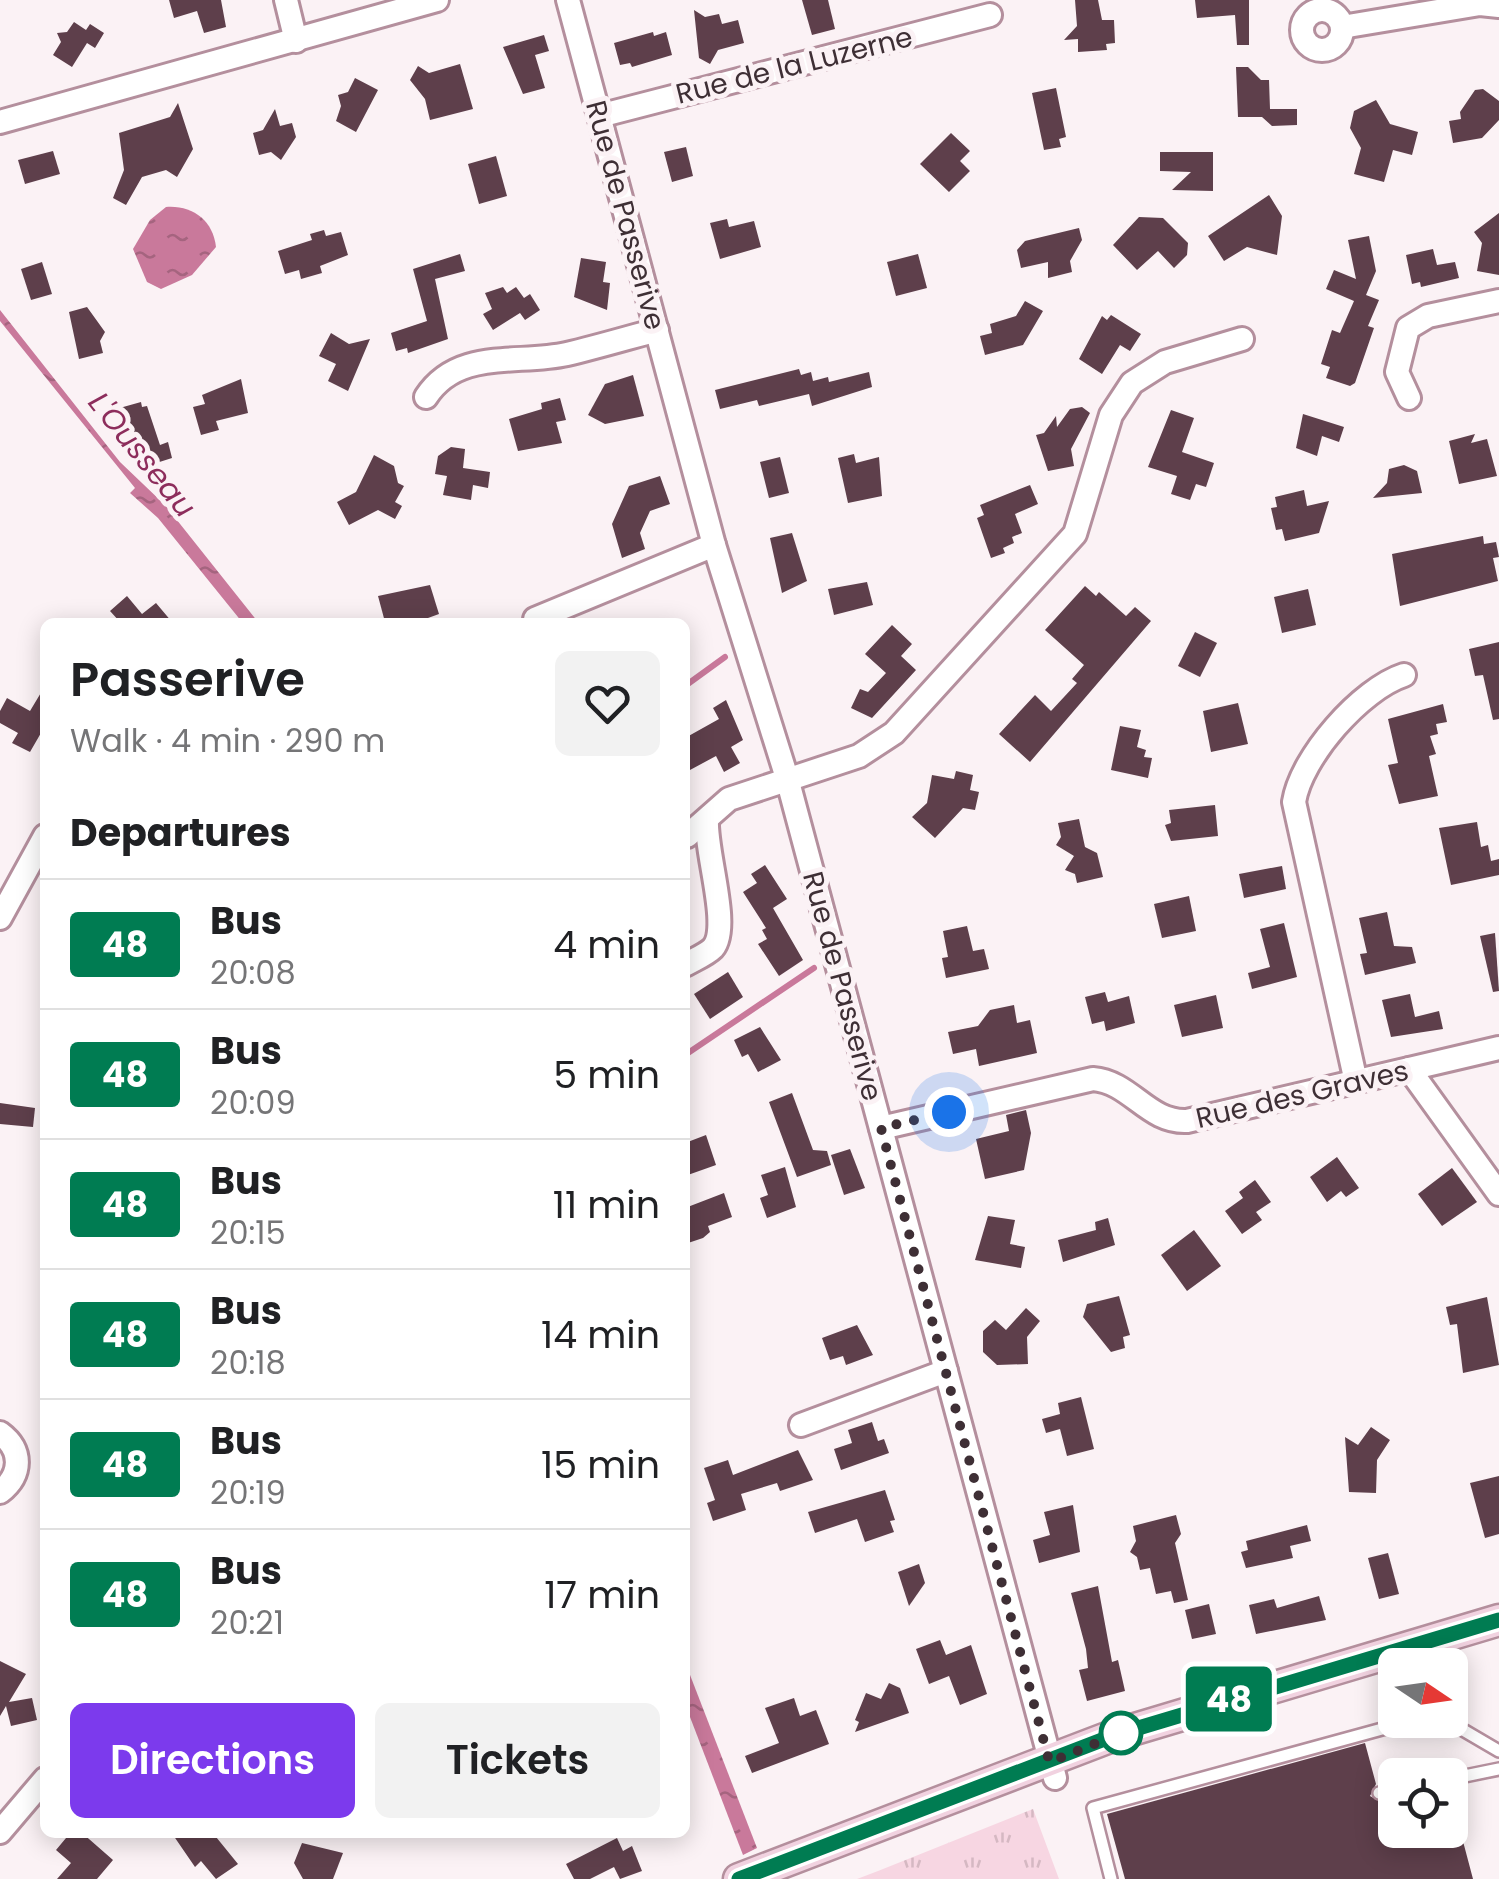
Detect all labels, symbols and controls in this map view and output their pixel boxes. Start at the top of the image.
street label: Rue de la Luzerne [672,17,917,114]
street label: Rue de Passerive [576,96,675,334]
water label: L'Ousseau [79,383,206,526]
text: Passerive [70,646,305,713]
button: heart [555,651,660,756]
text: Walk · 4 min · 290 m [70,718,385,763]
text: Departures [70,806,291,859]
street label: Rue de Passerive [793,867,892,1105]
text: Bus [210,894,282,947]
text: 4 min [553,918,660,971]
text: 48 [102,920,148,969]
text: 20:08 [210,950,296,995]
text: Bus [210,1024,282,1077]
text: 5 min [553,1048,660,1101]
text: 48 [102,1050,148,1099]
street label: Rue des Graves [1192,1051,1412,1138]
text: 20:09 [210,1080,296,1125]
your location [924,1087,974,1137]
text: Bus [210,1154,282,1207]
text: 11 min [553,1178,660,1231]
text: 48 [102,1180,148,1229]
text: 20:15 [210,1210,286,1255]
text: Bus [210,1284,282,1337]
text: 14 min [541,1308,660,1361]
text: 48 [102,1310,148,1359]
text: 20:18 [210,1340,286,1385]
text: Bus [210,1414,282,1467]
text: 15 min [541,1438,660,1491]
text: 48 [102,1440,148,1489]
text: 20:19 [210,1470,286,1515]
text: Bus [210,1544,282,1597]
text: 17 min [544,1568,660,1621]
text: 48 [102,1570,148,1619]
text: 20:21 [210,1600,284,1645]
north arrow [1378,1648,1468,1738]
map controls [1378,1648,1468,1848]
line badge: 48 [1184,1666,1274,1732]
text: 48 [1206,1675,1252,1724]
button: Directions [70,1703,355,1818]
button: Tickets [375,1703,660,1818]
unlabelled marker [1100,1712,1142,1754]
button: locate [1378,1758,1468,1848]

